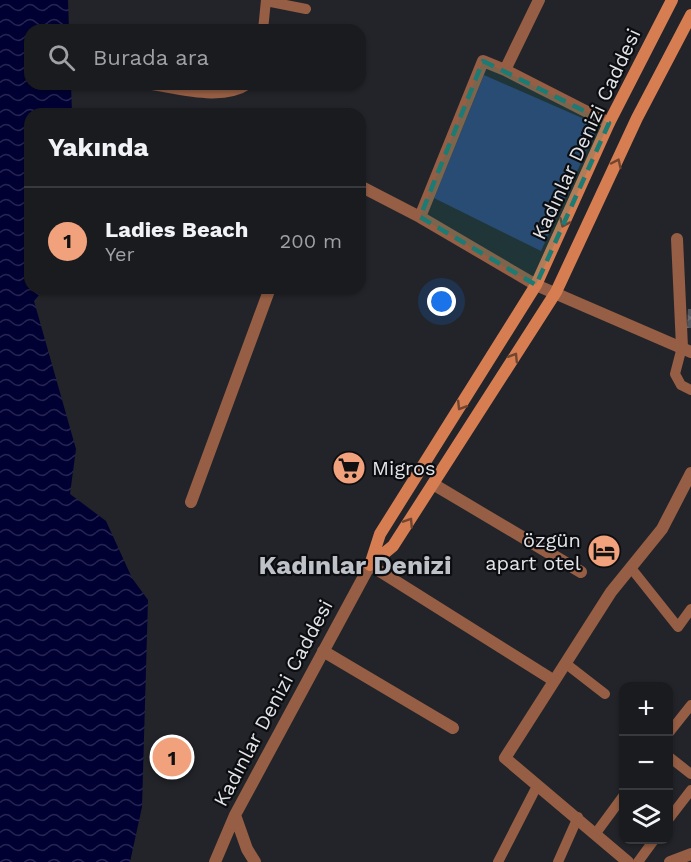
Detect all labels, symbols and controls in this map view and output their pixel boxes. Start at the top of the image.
search box [24,24,366,90]
street label: Kadınlar Denizi Caddesi [526,25,646,243]
icon: search [45,41,78,74]
text: Burada ara [93,45,209,70]
text: Yakında [48,132,149,162]
one-way arrow [609,159,621,170]
one-way arrow [559,216,571,227]
text: Ladies Beach [105,217,248,242]
text: 1 [63,229,72,253]
text: 200 m [280,229,342,253]
text: Yer [105,242,135,266]
your location [427,287,456,316]
one-way arrow [507,353,518,364]
one-way arrow [456,400,468,410]
supermarket icon: Migros [331,450,367,486]
place label: Migros [372,456,435,480]
one-way arrow [402,518,413,529]
place label: özgün apart otel [485,528,581,575]
hotel icon: özgün apart otel [586,533,622,569]
district label: Kadınlar Denizi [258,550,452,580]
street label: Kadınlar Denizi Caddesi [208,596,338,810]
map controls [619,682,673,844]
button: + [619,682,673,736]
pin: 1 [152,734,192,780]
button: − [619,736,673,790]
button: layers [619,790,673,844]

